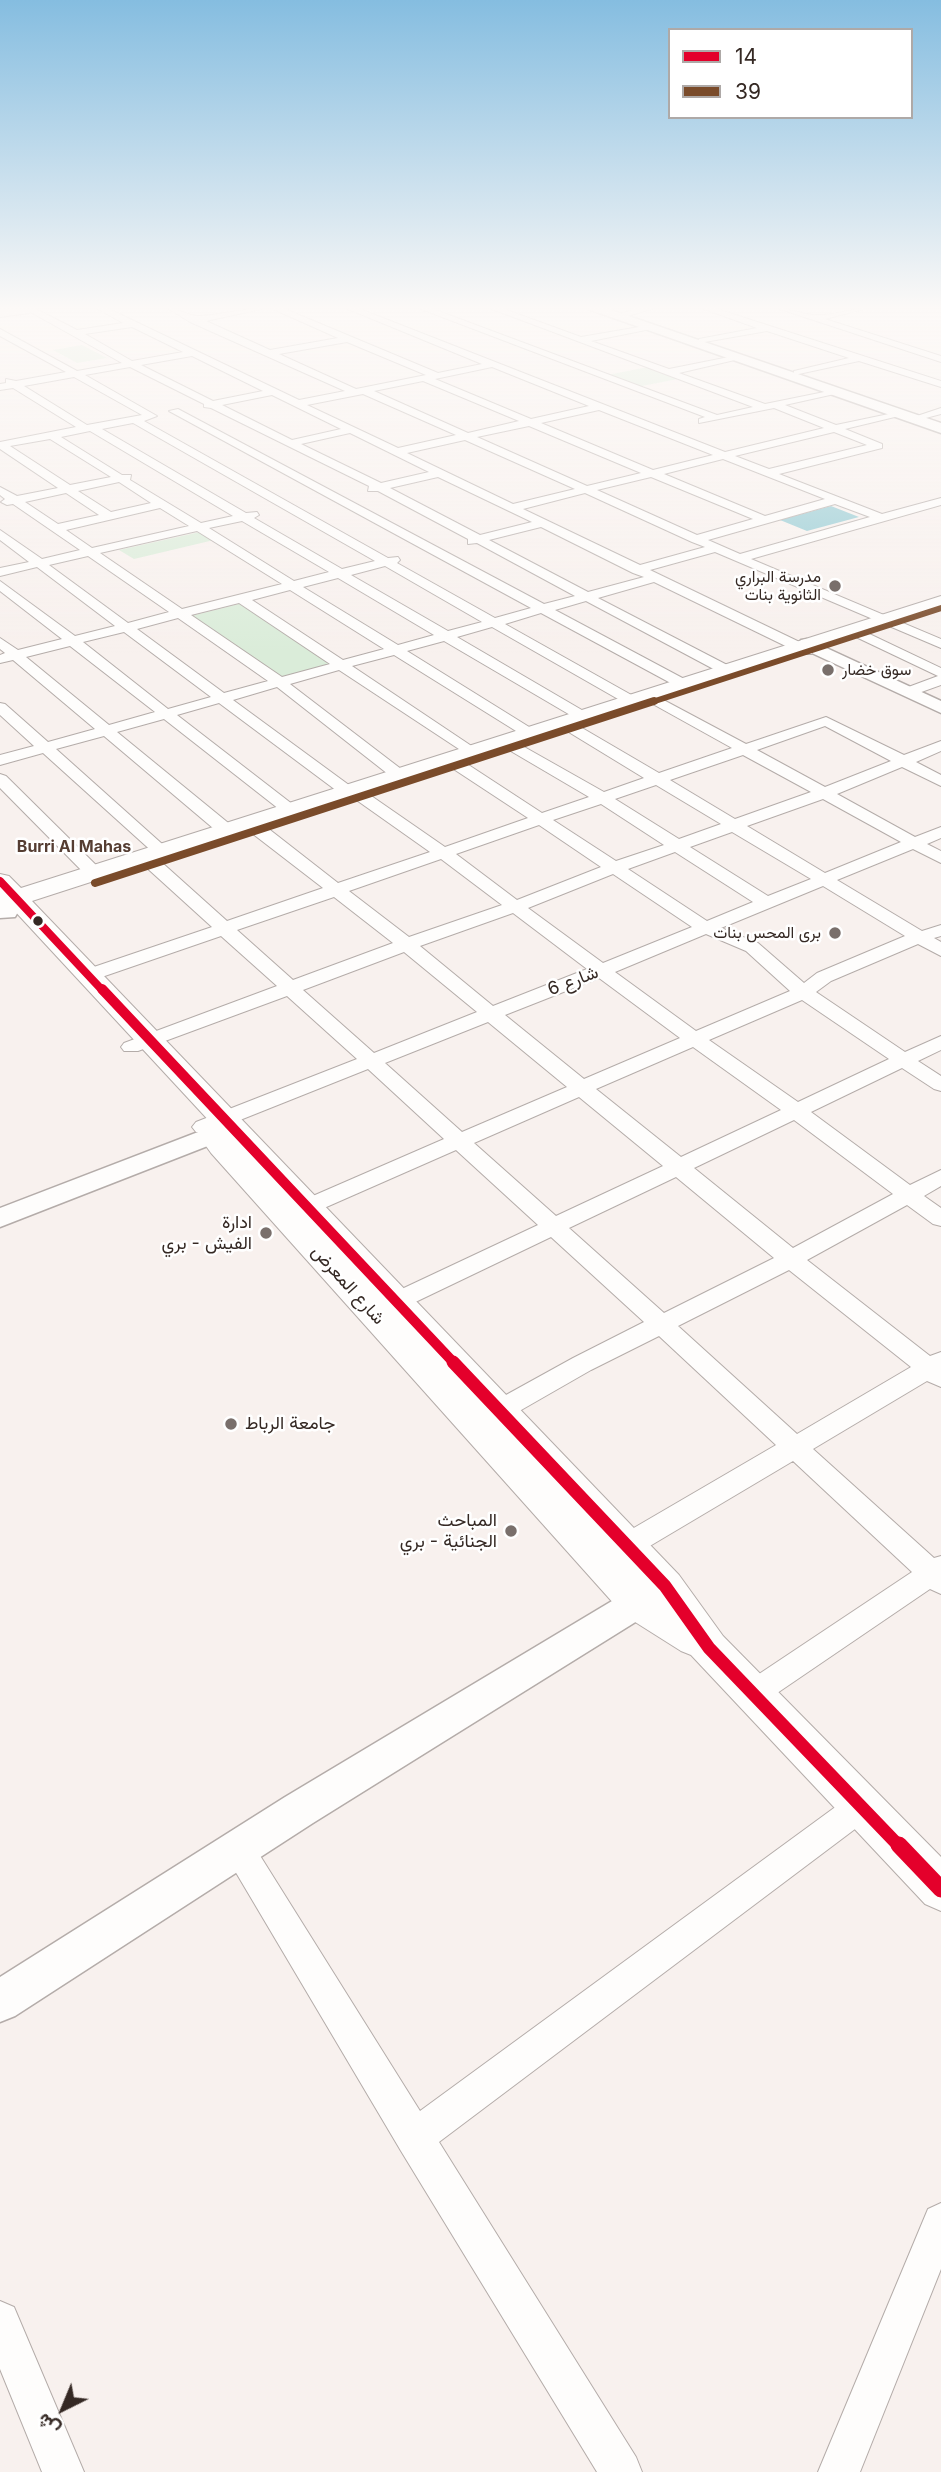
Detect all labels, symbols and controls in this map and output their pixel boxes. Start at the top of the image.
legend [668,28,913,119]
text: 14 [735,44,757,69]
text: 39 [735,79,761,104]
place label: مدرسة البراري الثانوية بنات [735,567,821,605]
marker: مدرسة البراري الثانوية بنات [827,578,843,594]
place label: سوق خضار [842,660,911,680]
marker: سوق خضار [820,662,836,678]
district label: Burri Al Mahas [17,837,131,857]
unlabelled marker [31,914,45,928]
place label: برى المحس بنات [713,923,821,943]
marker: برى المحس بنات [827,925,843,941]
street label: شارع 6 [545,962,601,1000]
place label: ادارة الفيش - بري [162,1212,252,1254]
marker: ادارة الفيش - بري [258,1225,274,1241]
street label: شارع المعرض [307,1241,389,1329]
place label: جامعة الرباط [245,1413,335,1435]
marker: جامعة الرباط [223,1416,239,1432]
place label: المباحث الجنائية - بري [400,1510,497,1552]
marker: المباحث الجنائية - بري [503,1523,519,1539]
north arrow [28,2374,98,2444]
text: ش [32,2409,65,2441]

